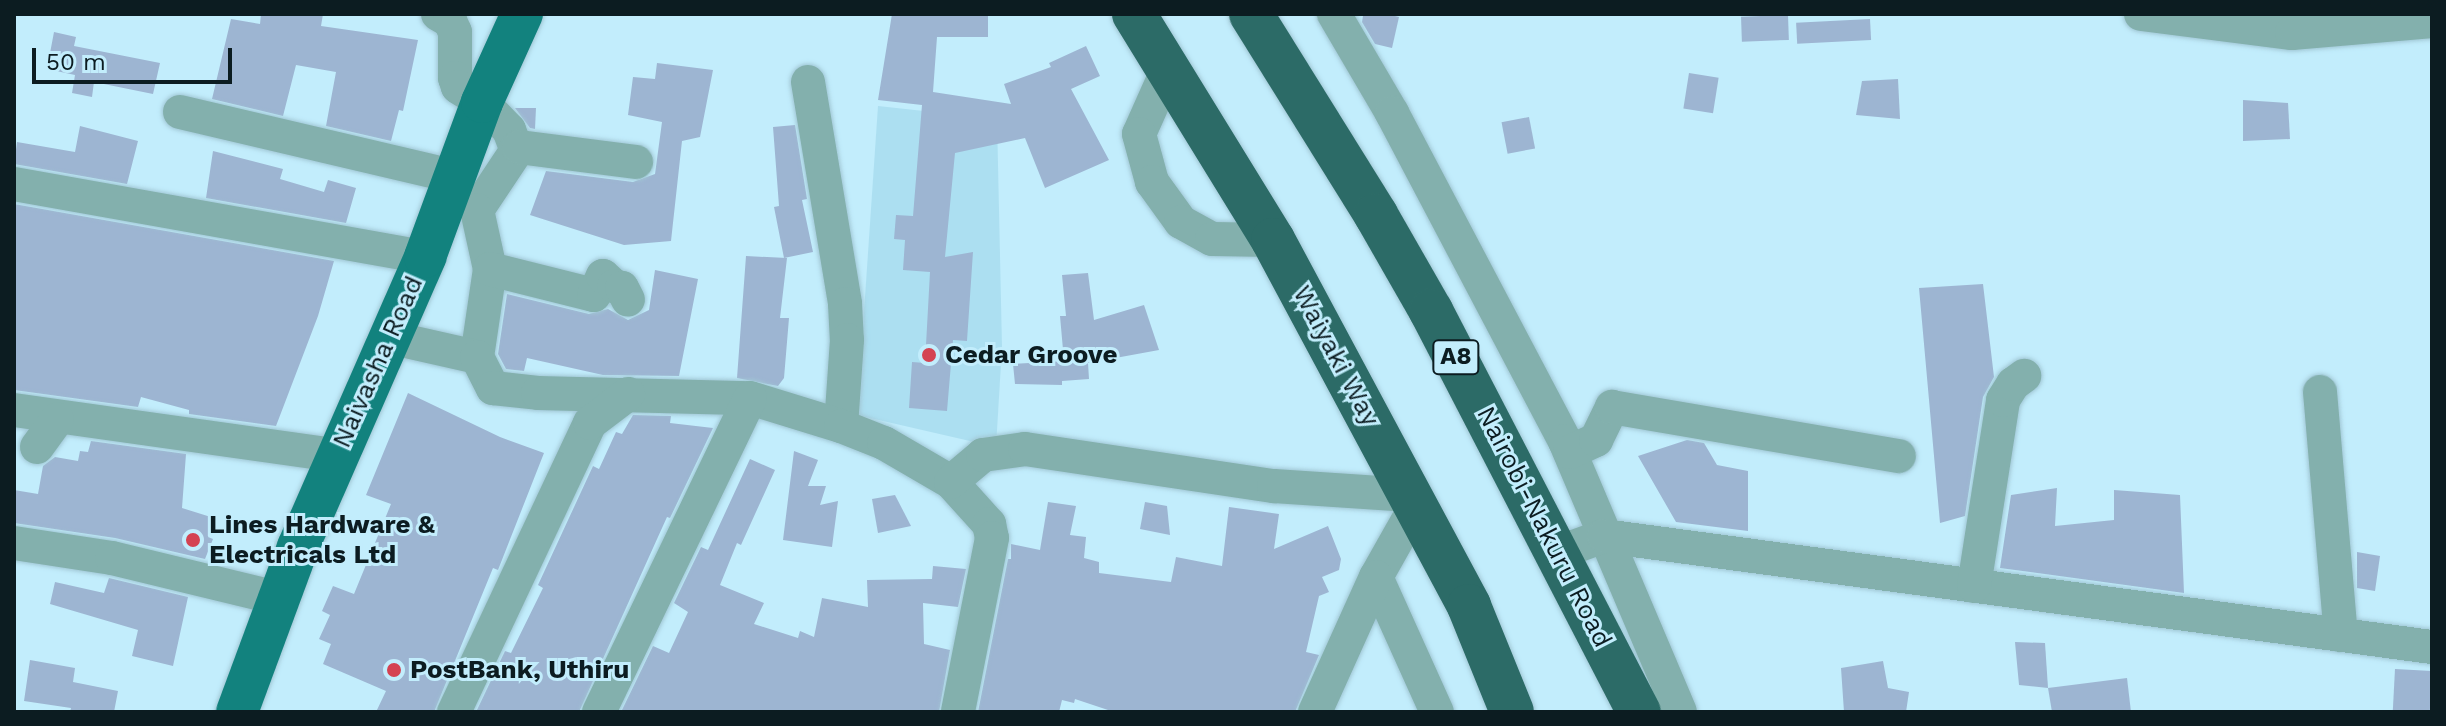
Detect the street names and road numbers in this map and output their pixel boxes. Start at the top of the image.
street label: Naivasha Road [326,271,430,453]
street label: Waiyaki Way [1286,280,1386,432]
road number: A8 [1432,337,1480,377]
street label: Nairobi-Nakuru Road [1470,401,1618,653]

